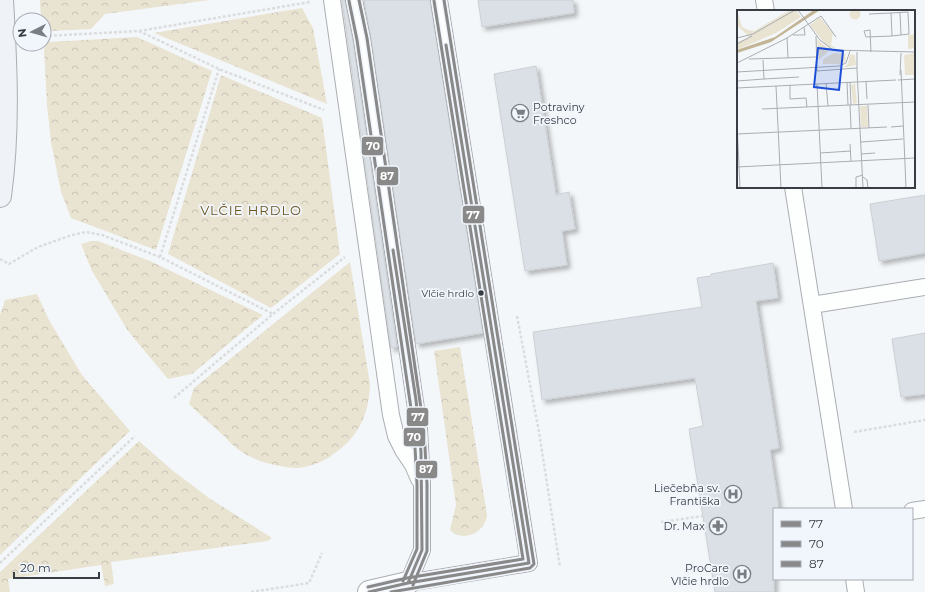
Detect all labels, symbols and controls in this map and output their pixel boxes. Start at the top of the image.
inset map [737,10,915,188]
north arrow [12,12,52,52]
text: N [15,28,29,38]
place label: Potraviny Freshco [533,100,585,127]
supermarket icon: Potraviny Freshco [510,103,530,123]
line badge: 70 [361,136,384,156]
text: 70 [366,139,381,153]
line badge: 87 [376,166,399,186]
text: 87 [380,169,394,183]
district label: VLČIE HRDLO [200,202,302,218]
line badge: 77 [462,205,485,224]
text: 77 [466,208,480,222]
place label: Vlčie hrdlo [421,287,474,300]
marker: Vlčie hrdlo [476,288,486,298]
line badge: 77 [406,407,429,427]
text: 77 [411,410,425,424]
line badge: 70 [403,427,426,447]
text: 70 [407,430,422,444]
line badge: 87 [415,460,438,479]
text: 87 [419,462,433,476]
place label: Liečebňa sv. Františka [654,481,720,508]
hospital icon: Liečebňa sv. Františka [723,484,743,504]
legend [773,508,913,580]
pharmacy icon: Dr. Max [708,516,728,536]
text: 77 [809,516,823,531]
place label: Dr. Max [664,519,705,533]
text: 70 [809,536,824,551]
scale bar [14,554,99,580]
text: 87 [809,556,824,571]
text: 20 m [20,560,51,575]
place label: ProCare Vlčie hrdlo [671,561,729,588]
hospital icon: ProCare Vlčie hrdlo [732,564,752,584]

